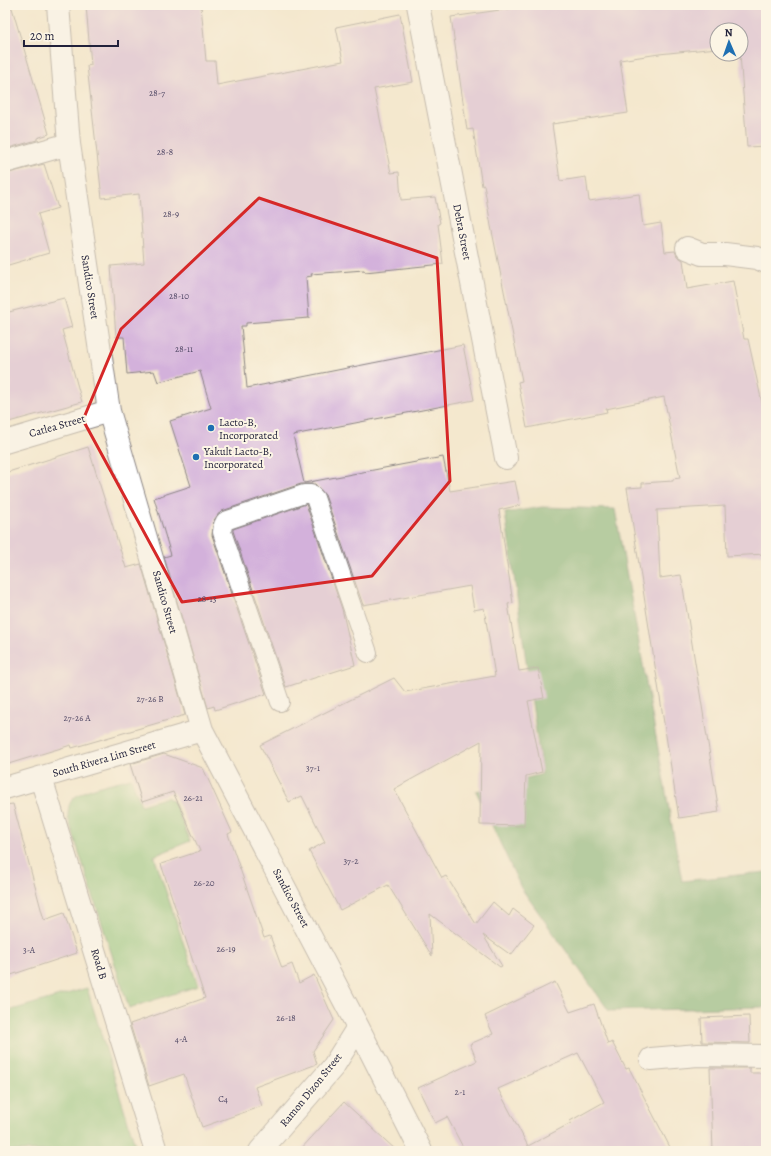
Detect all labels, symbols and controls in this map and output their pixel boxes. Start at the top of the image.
scale bar [24,22,118,48]
north arrow [709,22,749,62]
text: N [724,25,733,40]
text: 20 m [30,28,54,44]
house number: 28-7 [149,87,165,99]
house number: 28-8 [157,146,173,158]
street label: Debra Street [449,203,475,262]
house number: 28-9 [163,208,179,220]
street label: Sandico Street [78,254,103,321]
house number: 28-10 [169,290,189,302]
house number: 28-11 [175,343,193,355]
street label: Catlea Street [27,411,87,441]
place label: Lacto-B, Incorporated [219,415,278,443]
marker: Lacto-B, Incorporated [206,423,216,433]
place label: Yakult Lacto-B, Incorporated [203,444,272,472]
marker: Yakult Lacto-B, Incorporated [191,452,201,462]
street label: Sandico Street [149,569,181,636]
house number: 28-13 [198,593,217,605]
house number: 27-26 B [136,693,164,705]
house number: 27-26 A [64,712,91,724]
street label: South Rivera Lim Street [51,737,158,781]
house number: 37-1 [306,762,320,774]
house number: 26-21 [183,792,203,804]
house number: 37-2 [343,855,359,867]
street label: Sandico Street [269,866,313,931]
house number: 26-20 [194,877,215,889]
house number: 26-19 [216,943,236,955]
house number: 3-A [23,944,36,956]
street label: Road B [87,947,111,981]
house number: 26-18 [276,1012,296,1024]
house number: 4-A [175,1033,188,1045]
street label: Ramon Dizon Street [277,1050,346,1130]
house number: 2-1 [455,1086,465,1098]
house number: C4 [218,1093,228,1105]

